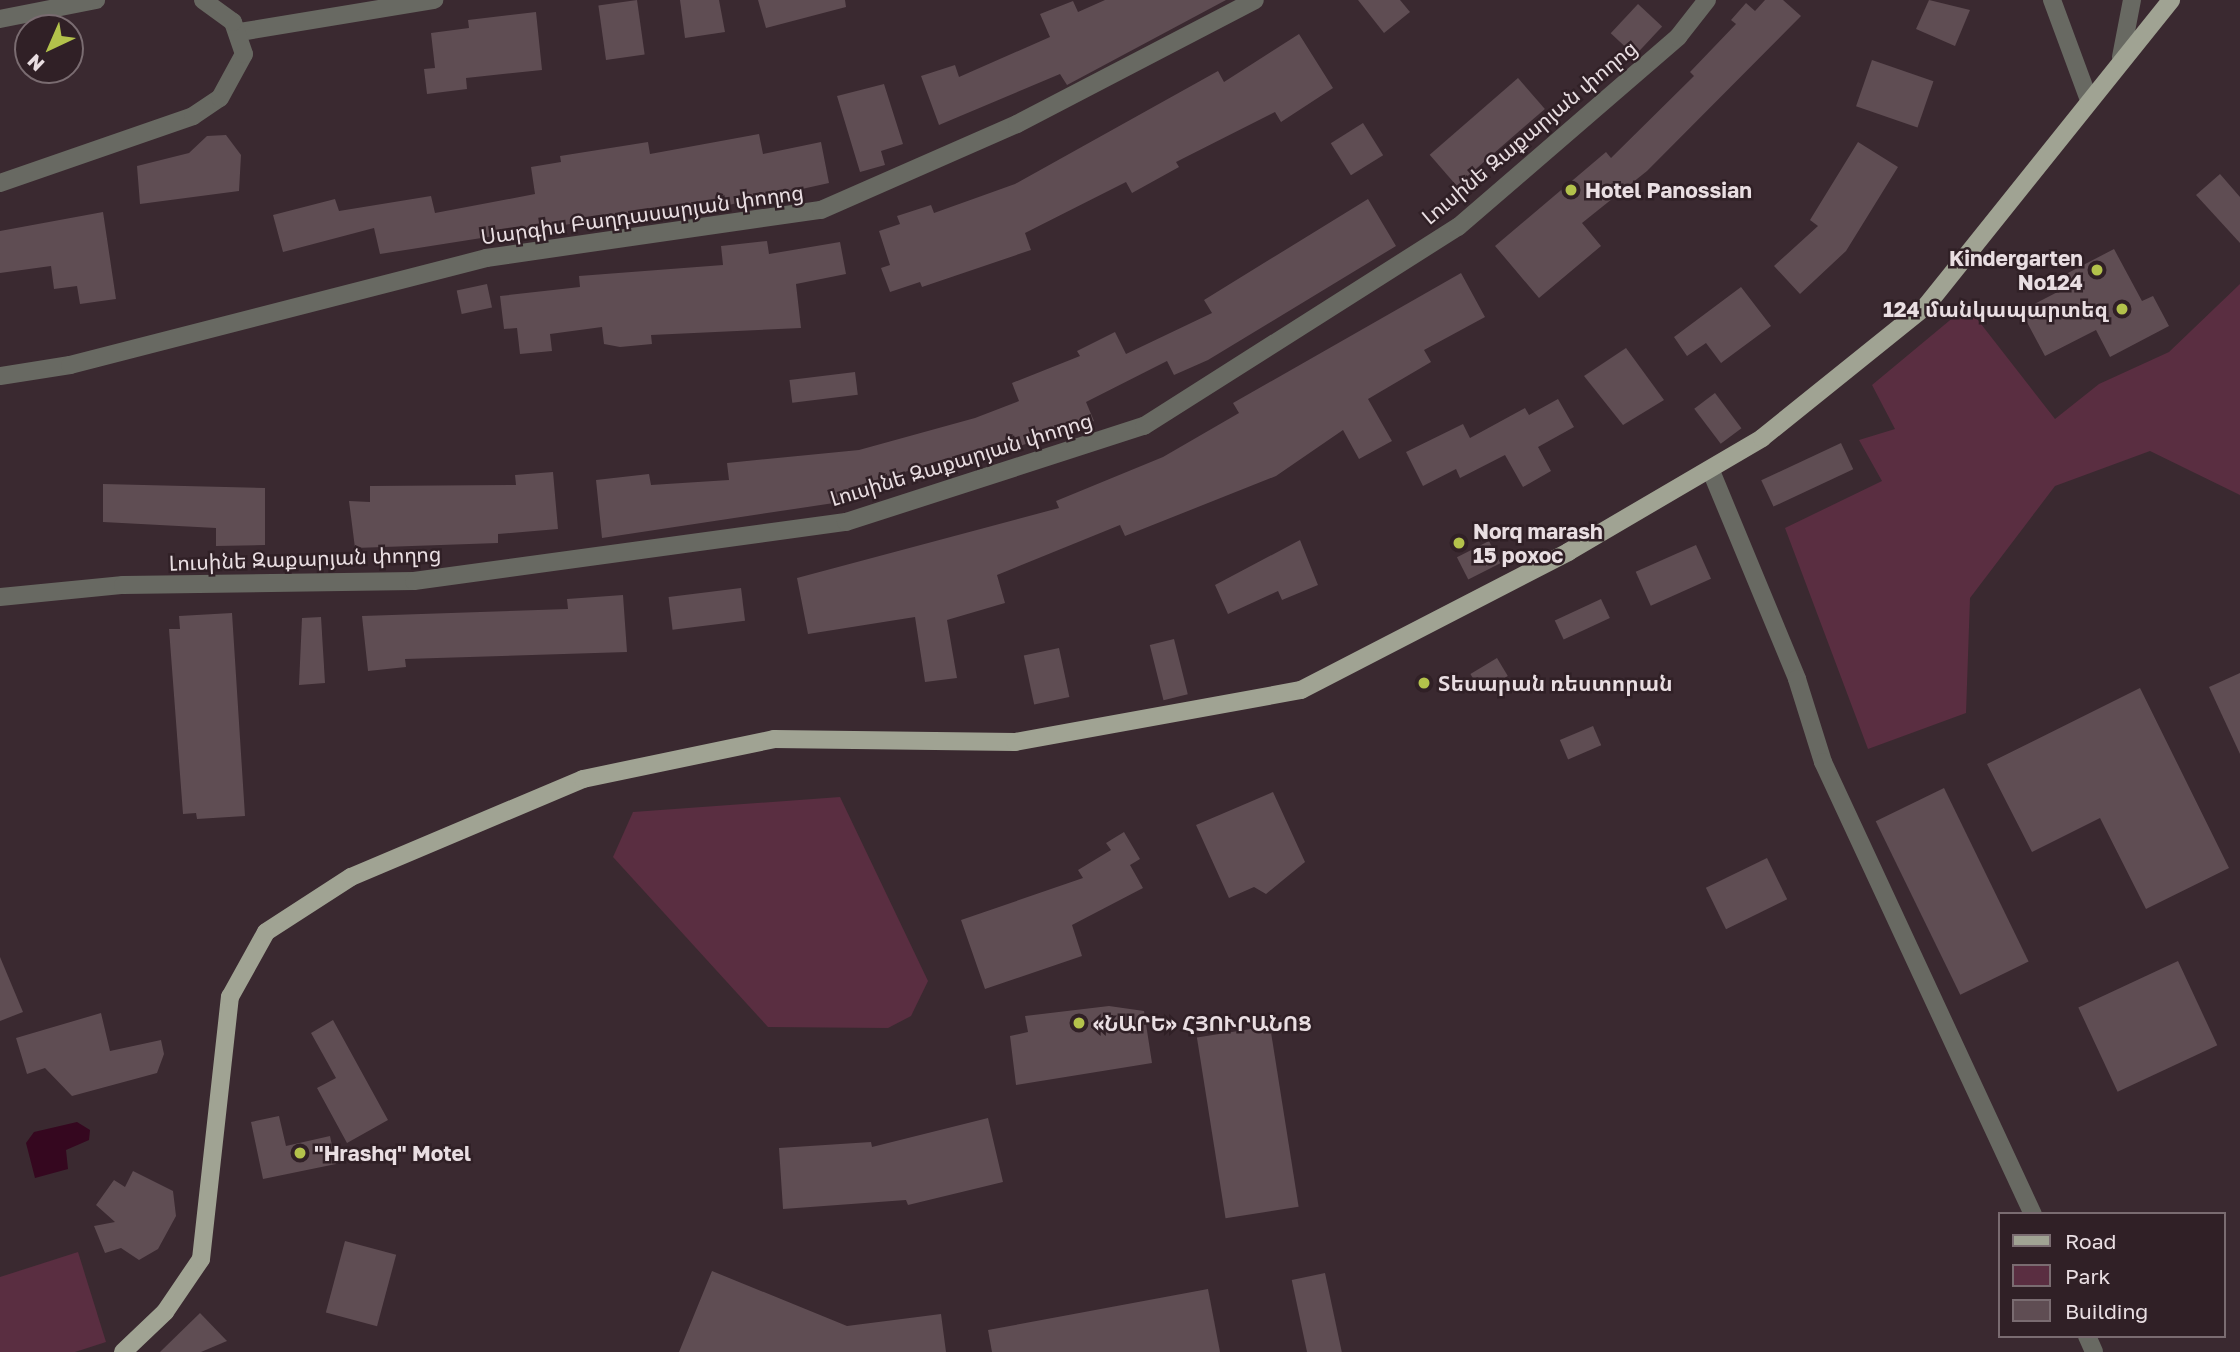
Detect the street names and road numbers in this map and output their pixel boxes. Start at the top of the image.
street label: Լուսինե Զաքարյան փողոց [1416,35,1642,229]
street label: Սարգիս Բաղդասարյան փողոց [479,179,805,249]
street label: Լուսինե Զաքարյան փողոց [827,407,1095,511]
street label: Լուսինե Զաքարյան փողոց [168,541,442,575]

